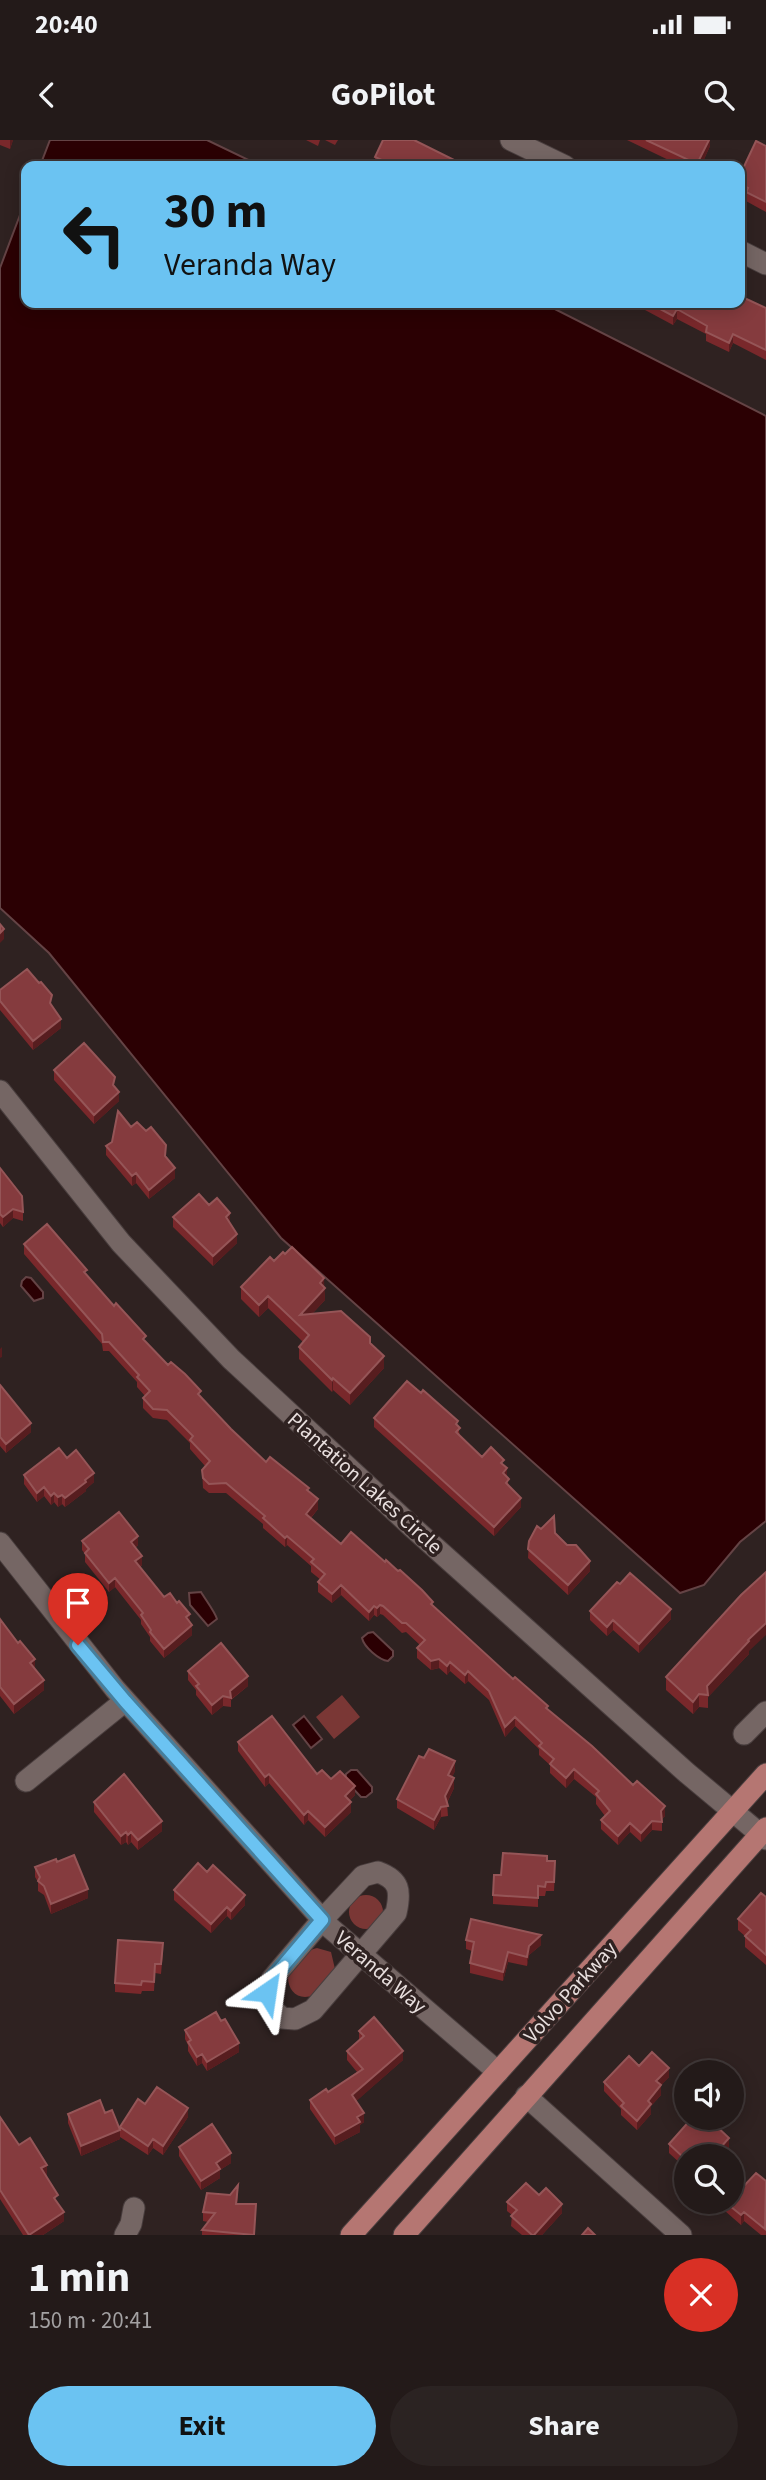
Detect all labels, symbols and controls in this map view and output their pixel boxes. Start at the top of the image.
text: 20:40 [35,6,98,43]
text: GoPilot [331,72,435,118]
icon: back [28,76,66,114]
icon: search [700,76,738,114]
text: 30 m [164,177,268,247]
icon: left [49,189,140,280]
text: Veranda Way [164,242,336,288]
street label: Plantation Lakes Circle [281,1405,449,1561]
pin [48,1573,108,1645]
icon: arrive [59,1584,97,1622]
street label: Veranda Way [329,1924,434,2020]
street label: Volvo Parkway [516,1935,624,2049]
position arrow [230,1955,304,2029]
map controls [674,2060,744,2214]
button: sound [674,2060,744,2130]
button: search [674,2144,744,2214]
text: 1 min [28,2248,130,2308]
button: close [664,2258,738,2332]
text: 150 m · 20:41 [28,2304,152,2337]
button: Exit [28,2386,376,2466]
button: Share [390,2386,738,2466]

